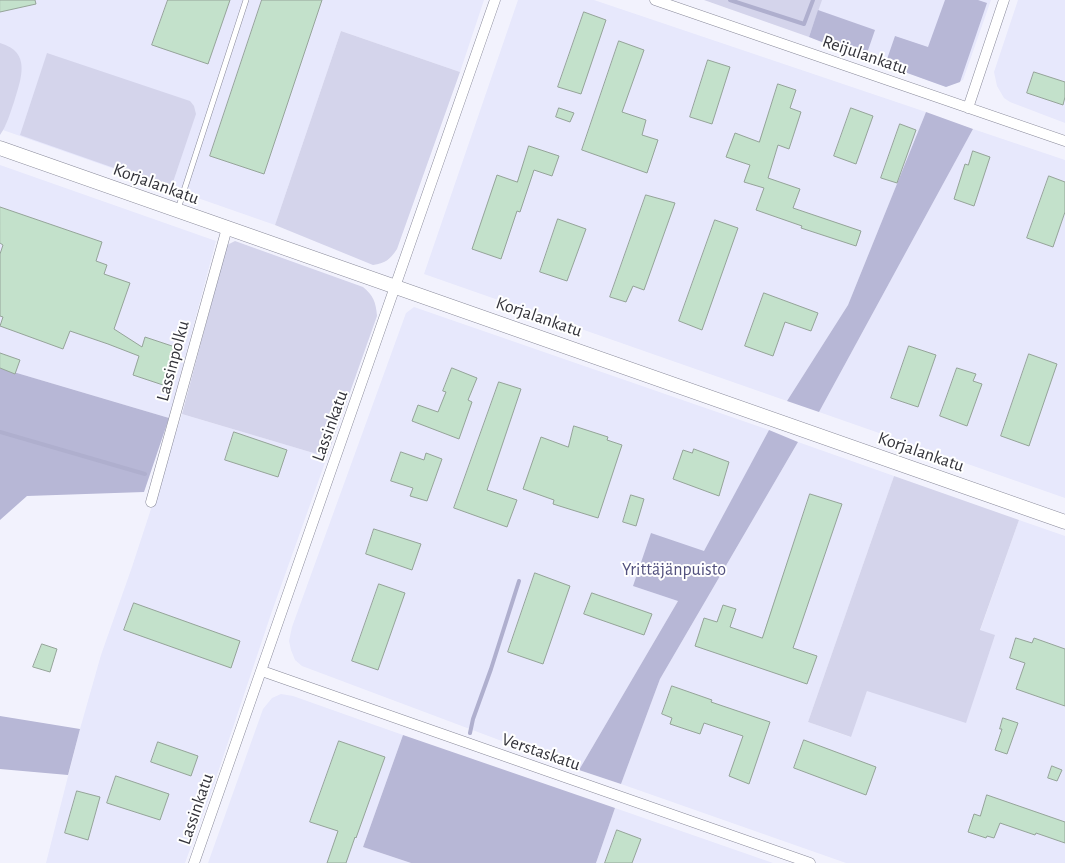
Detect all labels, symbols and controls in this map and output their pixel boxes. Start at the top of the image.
street label: Reijulankatu [819,30,911,80]
street label: Korjalankatu [110,158,202,210]
street label: Korjalankatu [493,292,585,342]
street label: Lassinpolku [152,318,194,404]
street label: Lassinkatu [307,388,353,464]
street label: Korjalankatu [875,427,967,477]
park label: Yrittäjänpuisto [622,559,726,581]
street label: Verstaskatu [499,728,583,776]
street label: Lassinkatu [174,771,218,847]

